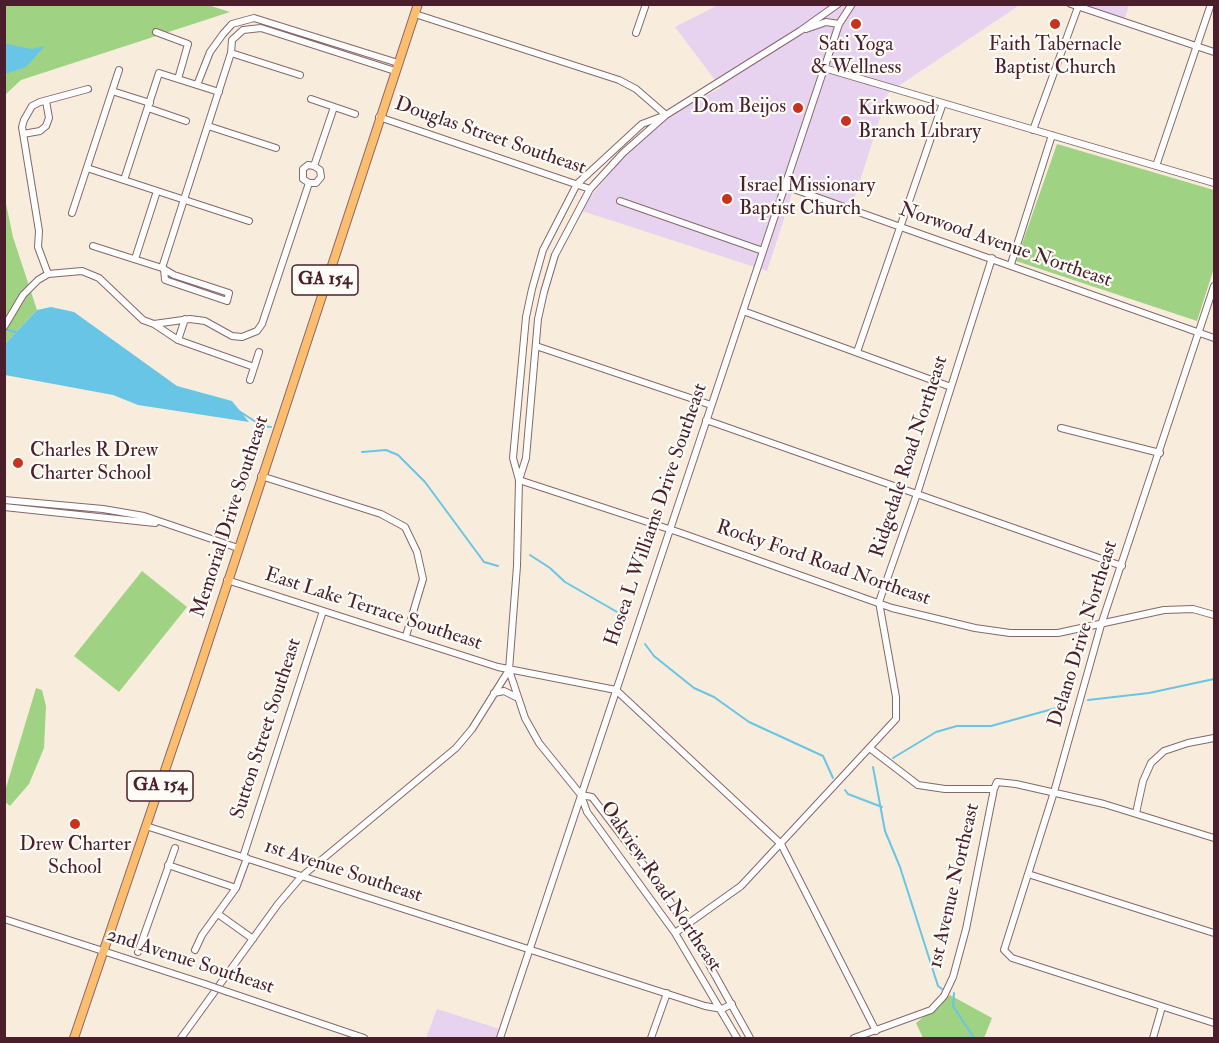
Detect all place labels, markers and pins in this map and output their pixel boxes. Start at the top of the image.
marker: Sati Yoga & Wellness [849,17,863,31]
marker: Faith Tabernacle Baptist Church [1048,17,1062,31]
place label: Sati Yoga & Wellness [811,34,901,81]
place label: Faith Tabernacle Baptist Church [988,34,1122,81]
place label: Dom Beijos [693,96,786,120]
place label: Kirkwood Branch Library [858,98,981,145]
marker: Dom Beijos [791,101,805,115]
marker: Kirkwood Branch Library [839,114,853,128]
place label: Israel Missionary Baptist Church [739,175,875,222]
marker: Israel Missionary Baptist Church [720,192,734,206]
place label: Charles R Drew Charter School [30,440,158,487]
marker: Charles R Drew Charter School [11,456,25,470]
marker: Drew Charter School [68,817,82,831]
place label: Drew Charter School [19,834,131,881]

